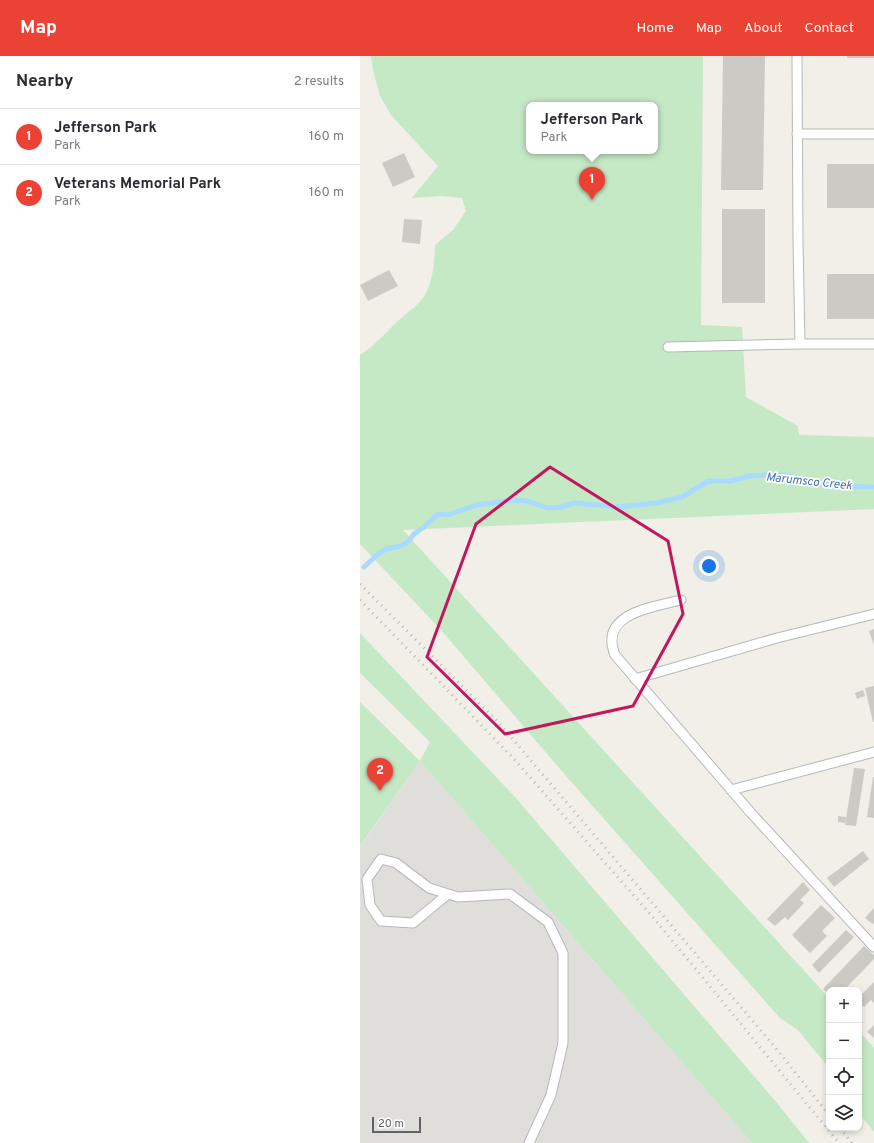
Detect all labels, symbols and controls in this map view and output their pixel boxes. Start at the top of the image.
text: Map [20,16,57,40]
text: Home [637,20,674,37]
text: Map [696,20,722,37]
text: About [744,20,783,37]
text: Contact [805,20,854,37]
text: Nearby [16,71,73,93]
text: 2 results [294,74,344,90]
popup [526,102,658,154]
text: Jefferson Park [541,111,643,130]
text: Jefferson Park [54,119,157,138]
text: 1 [26,129,32,145]
text: 160 m [309,129,344,145]
text: Park [541,130,567,146]
text: Park [54,138,81,154]
pin: 1 [579,167,605,200]
text: Veterans Memorial Park [54,175,221,194]
text: 2 [25,185,33,201]
text: 160 m [309,185,344,201]
text: Park [54,194,81,210]
water label: Marumsco Creek [765,470,854,495]
your location [699,556,719,576]
pin: 2 [367,758,393,791]
map controls [826,987,862,1131]
button: + [826,987,862,1023]
button: − [826,1023,862,1059]
button: locate [826,1059,862,1095]
button: layers [826,1095,862,1131]
scale bar [372,1115,421,1134]
text: 20 m [378,1117,404,1131]

